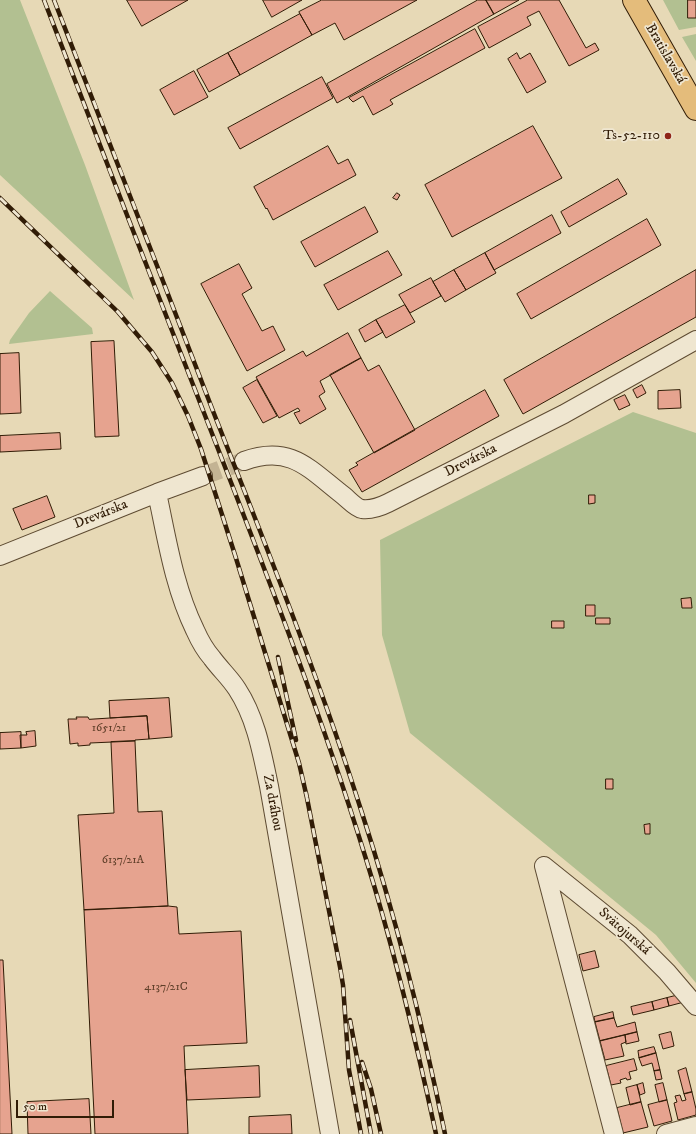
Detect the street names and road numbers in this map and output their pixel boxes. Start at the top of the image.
street label: Bratislavská [641,21,689,87]
street label: Drevárska [442,441,500,481]
street label: Drevárska [72,497,130,533]
street label: Za dráhou [258,773,286,833]
street label: Svätojurská [595,905,653,959]

